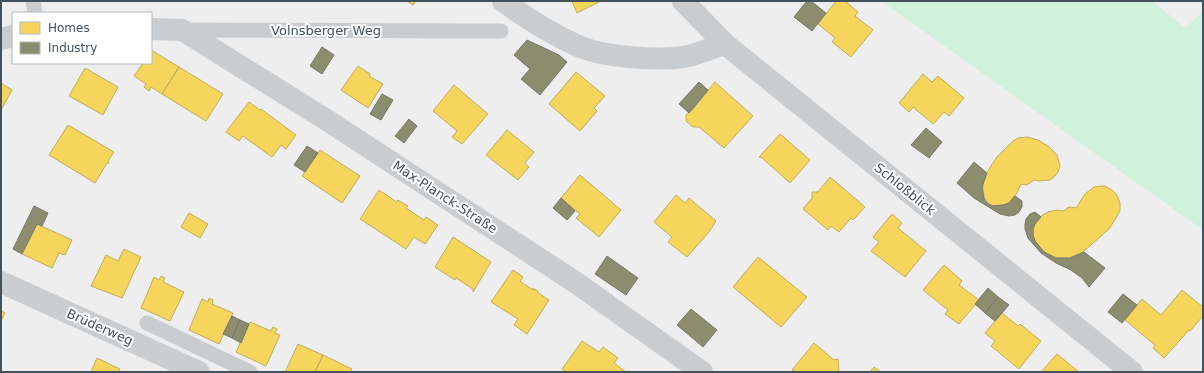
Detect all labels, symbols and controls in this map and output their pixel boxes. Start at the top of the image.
legend [12,12,152,64]
text: Homes [48,21,90,35]
street label: Volnsberger Weg [271,23,381,38]
text: Industry [48,41,97,55]
street label: Max-Planck-Straße [390,158,500,236]
street label: Schloßblick [872,160,939,218]
street label: Brüderweg [65,306,135,348]

